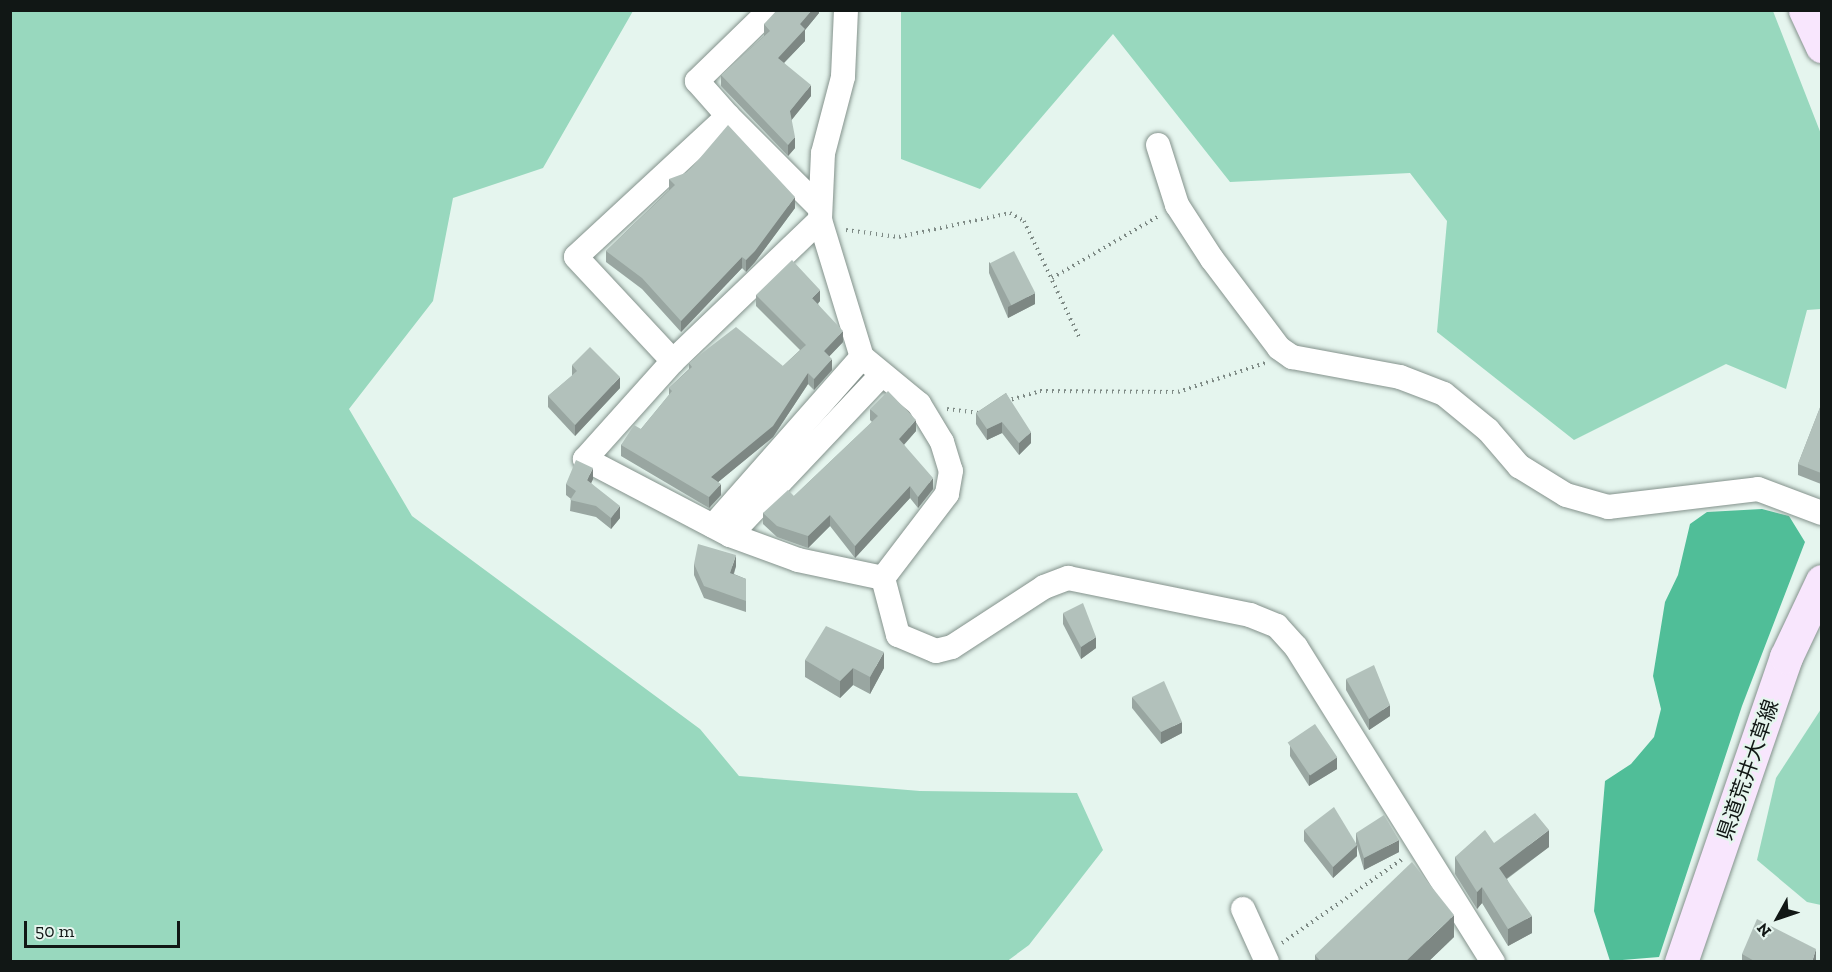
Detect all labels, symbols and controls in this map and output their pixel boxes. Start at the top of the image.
street label: 県道荒井大草線 [1712,696,1784,844]
north arrow [1748,888,1808,948]
scale bar [27,909,183,947]
text: N [1753,919,1775,941]
text: 50 m [35,920,74,942]

